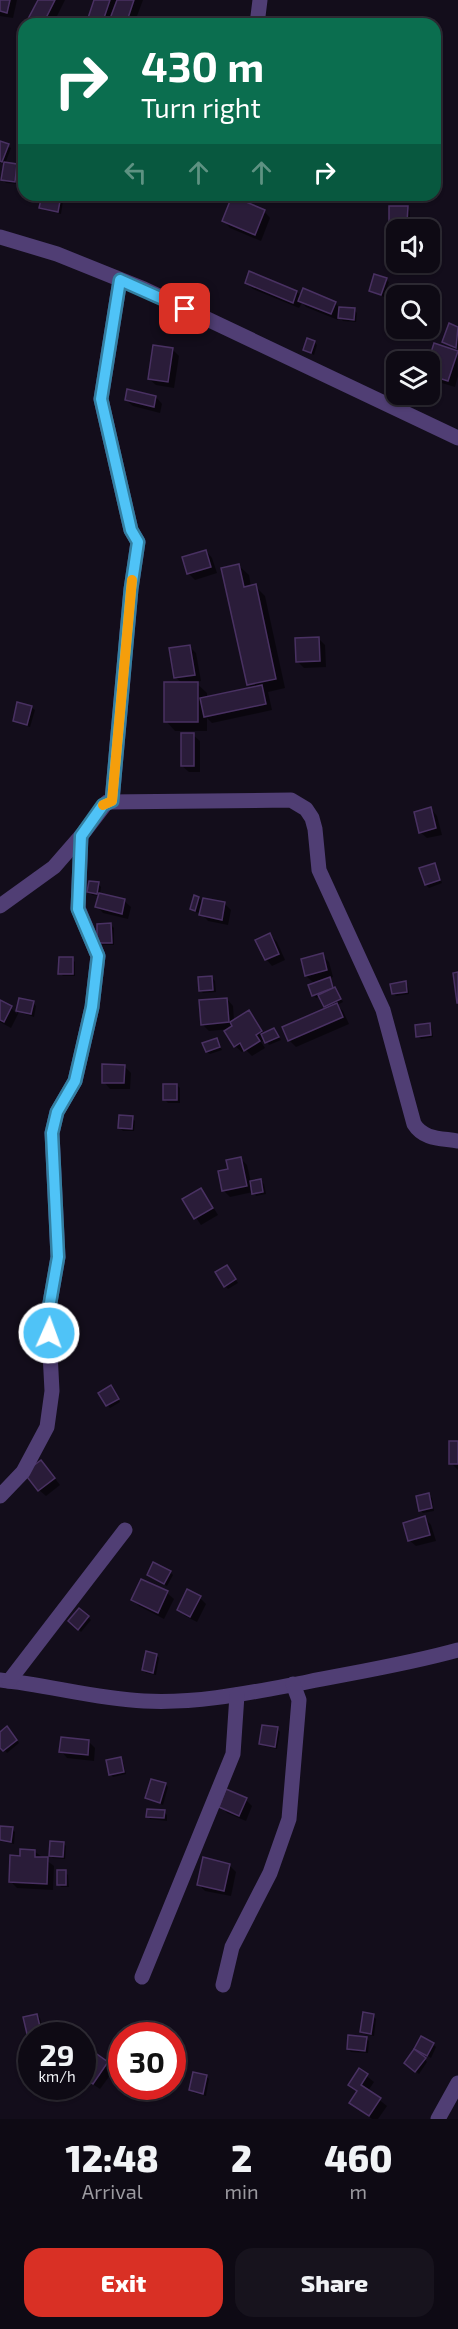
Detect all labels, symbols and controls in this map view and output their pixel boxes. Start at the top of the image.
text: 430 m [141,40,264,90]
icon: right [42,42,120,120]
text: Turn right [141,91,261,123]
icon: left [119,156,152,189]
icon: ahead [182,156,215,189]
icon: ahead [245,156,278,189]
icon: right [308,156,341,189]
map controls [386,219,440,405]
button: sound [386,219,440,273]
pin [159,283,210,334]
button: search [386,285,440,339]
icon: arrive [168,292,201,325]
button: layers [386,351,440,405]
position arrow [17,1301,81,1365]
speed limit sign: 30 [108,2022,186,2100]
text: 29 [39,2036,75,2072]
text: km/h [38,2067,76,2085]
text: 12:48 [66,2136,159,2179]
text: 2 [231,2136,252,2179]
text: 460 [324,2136,392,2179]
text: Arrival [82,2179,143,2203]
text: min [224,2179,259,2203]
text: m [350,2179,367,2203]
button: Exit [24,2248,223,2317]
button: Share [235,2248,434,2317]

